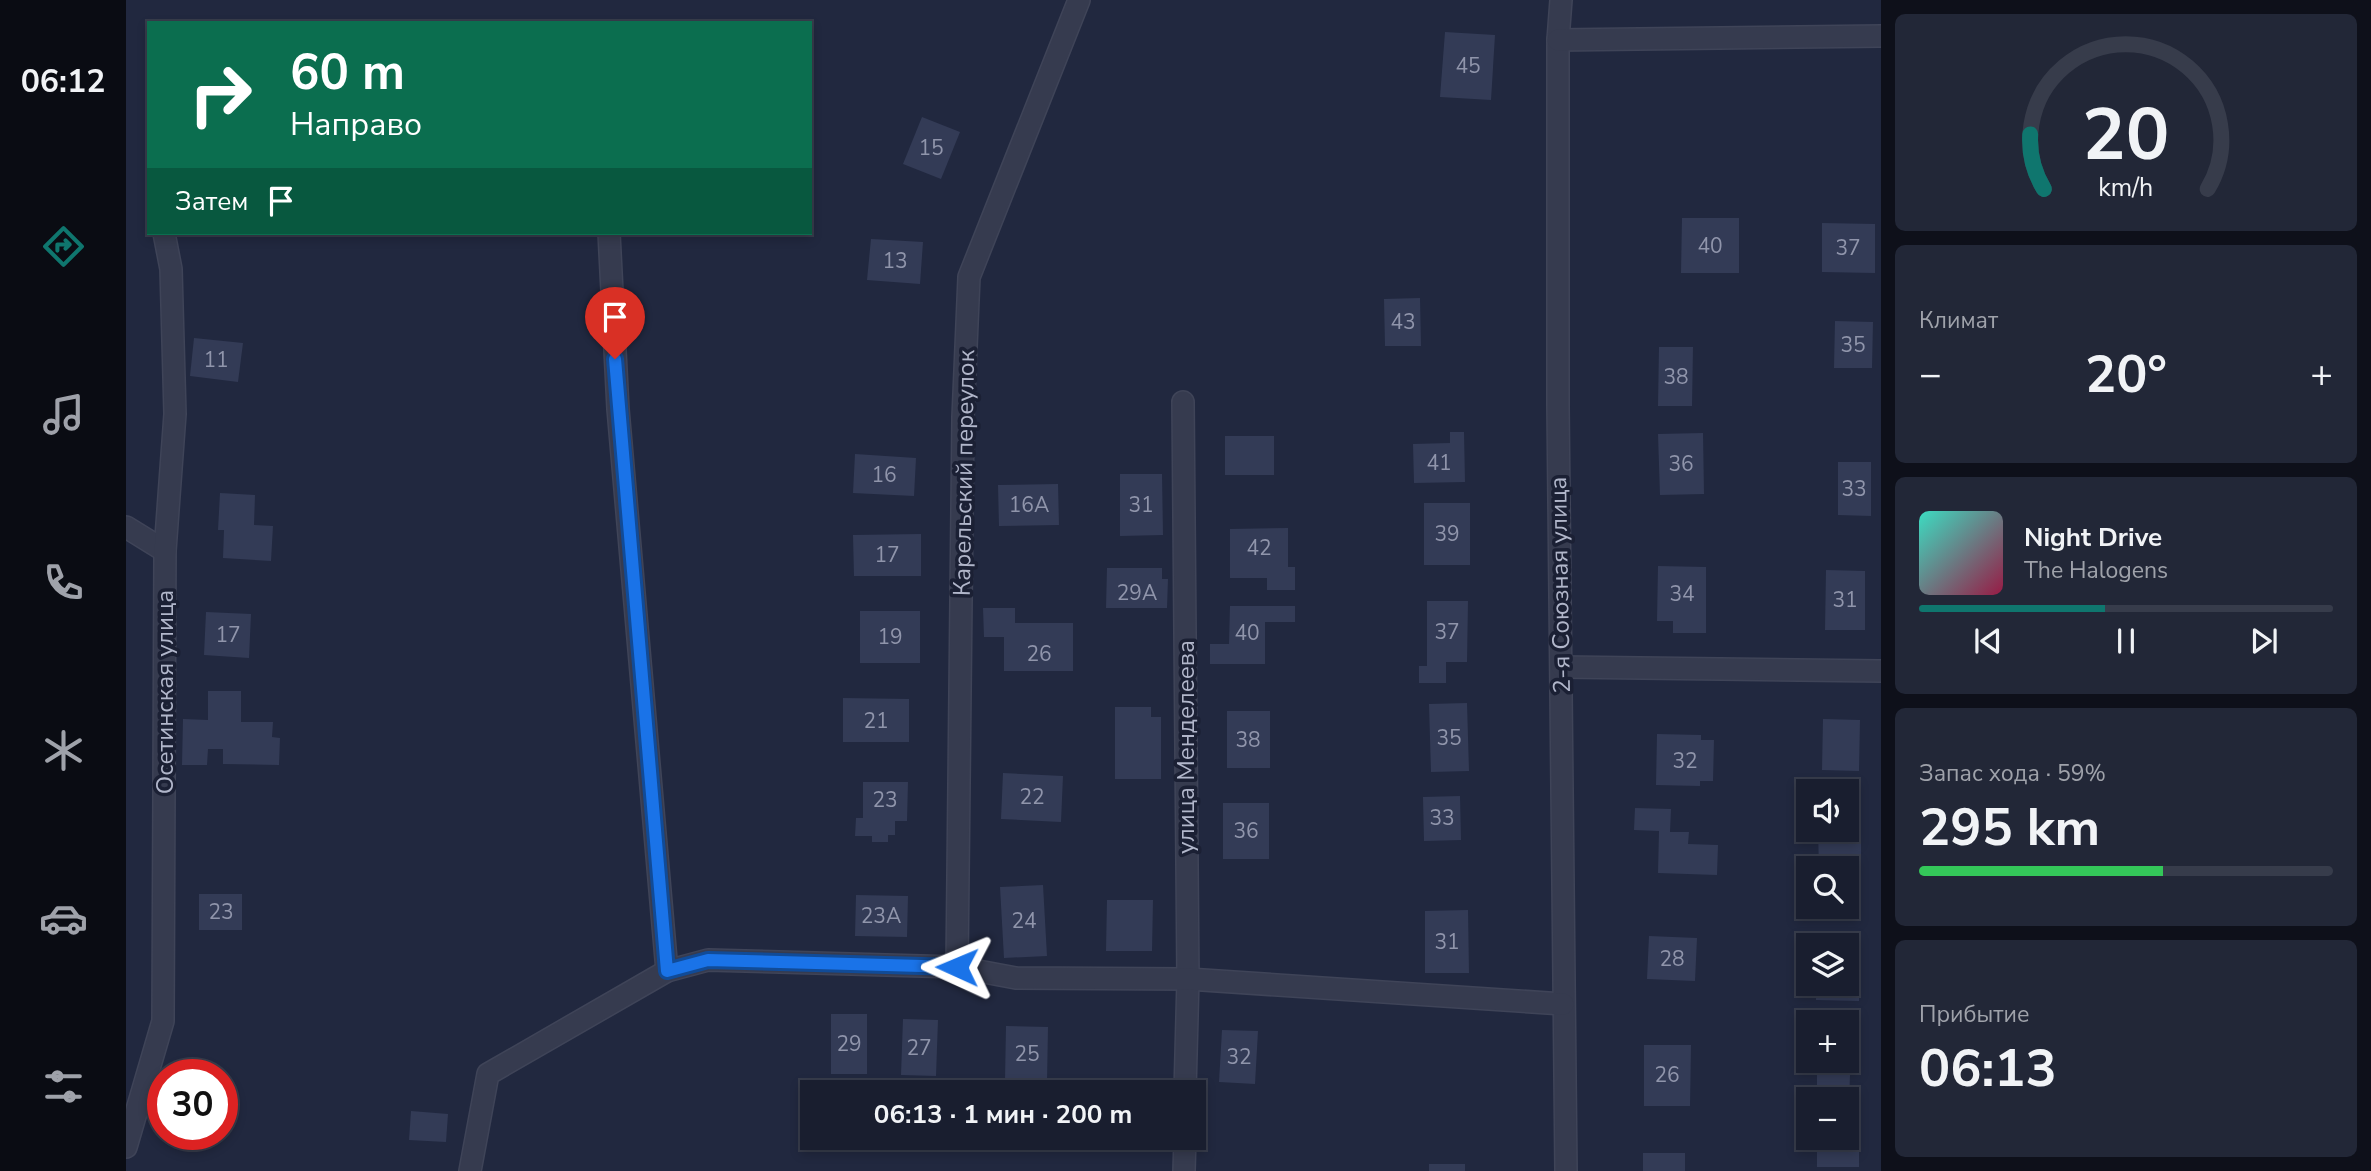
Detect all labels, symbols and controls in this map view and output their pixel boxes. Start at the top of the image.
text: 60 m [290,39,405,106]
icon: right [175,49,266,140]
house number: 45 [1455,52,1481,80]
text: 06:12 [21,60,105,103]
text: 20 [2082,85,2170,185]
text: Направо [290,103,422,146]
house number: 15 [918,134,944,162]
text: km/h [2098,171,2154,205]
icon: arrive [262,182,300,220]
text: Затем [175,184,248,219]
icon: directions [39,222,88,271]
house number: 40 [1697,232,1723,260]
house number: 37 [1835,234,1861,262]
house number: 13 [882,247,908,275]
pin [585,287,645,359]
icon: arrive [596,298,634,336]
text: Климат [1919,305,1998,336]
house number: 43 [1390,308,1416,336]
house number: 35 [1840,331,1866,359]
text: 20° [2085,339,2167,410]
house number: 11 [203,346,229,374]
street label: Карельский переулок [946,349,982,596]
text: − [1919,349,1942,400]
text: + [2310,349,2333,400]
house number: 38 [1663,363,1689,391]
icon: music [39,390,88,439]
house number: 41 [1426,449,1452,477]
house number: 36 [1668,450,1694,478]
house number: 16 [871,461,897,489]
house number: 33 [1841,475,1867,503]
street label: 2-я Союзная улица [1542,476,1578,694]
house number: 16А [1009,491,1049,519]
house number: 31 [1128,491,1154,519]
house number: 39 [1434,520,1460,548]
text: Night Drive [2024,520,2162,555]
house number: 42 [1246,534,1272,562]
house number: 17 [874,541,900,569]
text: The Halogens [2024,555,2168,586]
icon: phone [39,558,88,607]
house number: 29А [1117,579,1157,607]
house number: 34 [1669,580,1695,608]
house number: 31 [1832,586,1858,614]
street label: Осетинская улица [149,590,181,794]
house number: 37 [1434,618,1460,646]
house number: 40 [1234,619,1260,647]
house number: 17 [215,621,241,649]
icon: previous [1969,622,2007,660]
icon: pause [2107,622,2145,660]
icon: next [2245,622,2283,660]
house number: 19 [877,623,903,651]
house number: 26 [1026,640,1052,668]
street label: улица Менделеева [1170,640,1202,854]
house number: 21 [863,707,889,735]
house number: 35 [1436,724,1462,752]
icon: climate [39,726,88,775]
house number: 38 [1235,726,1261,754]
house number: 32 [1672,747,1698,775]
text: Запас хода · 59% [1919,758,2106,789]
map controls [1796,779,1859,1150]
button: sound [1796,779,1859,842]
house number: 22 [1019,783,1045,811]
house number: 23 [872,786,898,814]
text: 295 km [1919,792,2100,863]
house number: 33 [1429,804,1455,832]
house number: 36 [1233,817,1259,845]
button: search [1796,856,1859,919]
icon: car [39,894,88,943]
house number: 23 [208,898,234,926]
house number: 23А [861,902,901,930]
house number: 24 [1011,907,1037,935]
house number: 31 [1434,928,1460,956]
position arrow [920,930,994,1004]
button: layers [1796,933,1859,996]
house number: 28 [1659,945,1685,973]
text: Прибытие [1919,999,2029,1030]
button: + [1796,1010,1859,1073]
house number: 29 [836,1030,862,1058]
text: 06:13 [1919,1033,2057,1104]
house number: 27 [906,1034,932,1062]
house number: 25 [1014,1040,1040,1068]
house number: 32 [1226,1043,1252,1071]
speed limit sign: 30 [147,1059,238,1150]
house number: 26 [1654,1061,1680,1089]
icon: filters [39,1062,88,1111]
button: − [1796,1087,1859,1150]
text: 06:13 · 1 мин · 200 m [874,1097,1132,1132]

